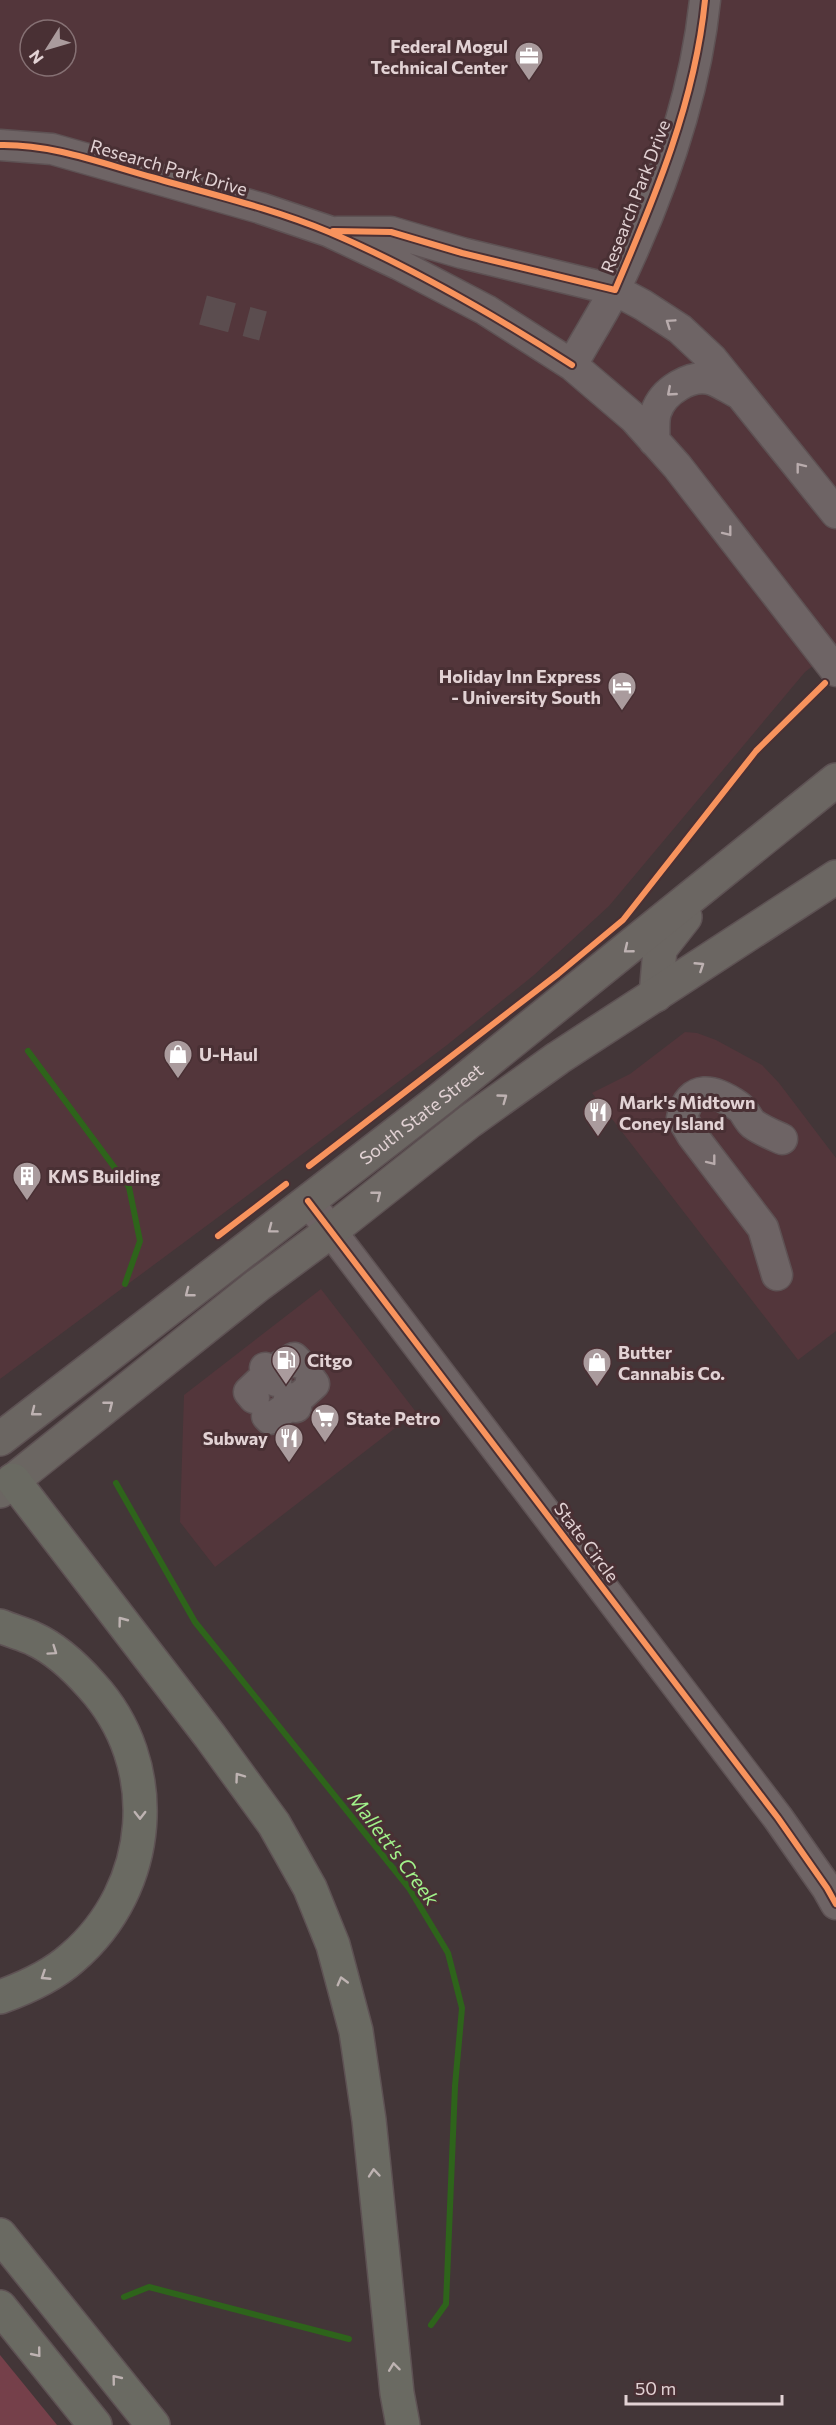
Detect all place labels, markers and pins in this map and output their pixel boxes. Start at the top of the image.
place label: Federal Mogul Technical Center [370,35,509,78]
office icon: Federal Mogul Technical Center [513,40,545,82]
place label: Holiday Inn Express - University South [439,665,601,708]
hotel icon: Holiday Inn Express - University South [606,670,638,712]
shop icon: U-Haul [162,1038,194,1080]
place label: U-Haul [199,1043,258,1065]
place label: Mark's Midtown Coney Island [619,1091,755,1134]
restaurant icon: Mark's Midtown Coney Island [582,1096,614,1138]
building icon: KMS Building [11,1160,43,1202]
place label: KMS Building [48,1165,160,1187]
place label: Butter Cannabis Co. [618,1341,725,1384]
fuel station icon: Citgo [270,1344,302,1386]
shop icon: Butter Cannabis Co. [581,1346,613,1388]
place label: Citgo [307,1349,353,1371]
supermarket icon: State Petro [309,1402,341,1444]
place label: State Petro [346,1407,441,1429]
restaurant icon: Subway [273,1422,305,1464]
place label: Subway [203,1427,268,1449]

